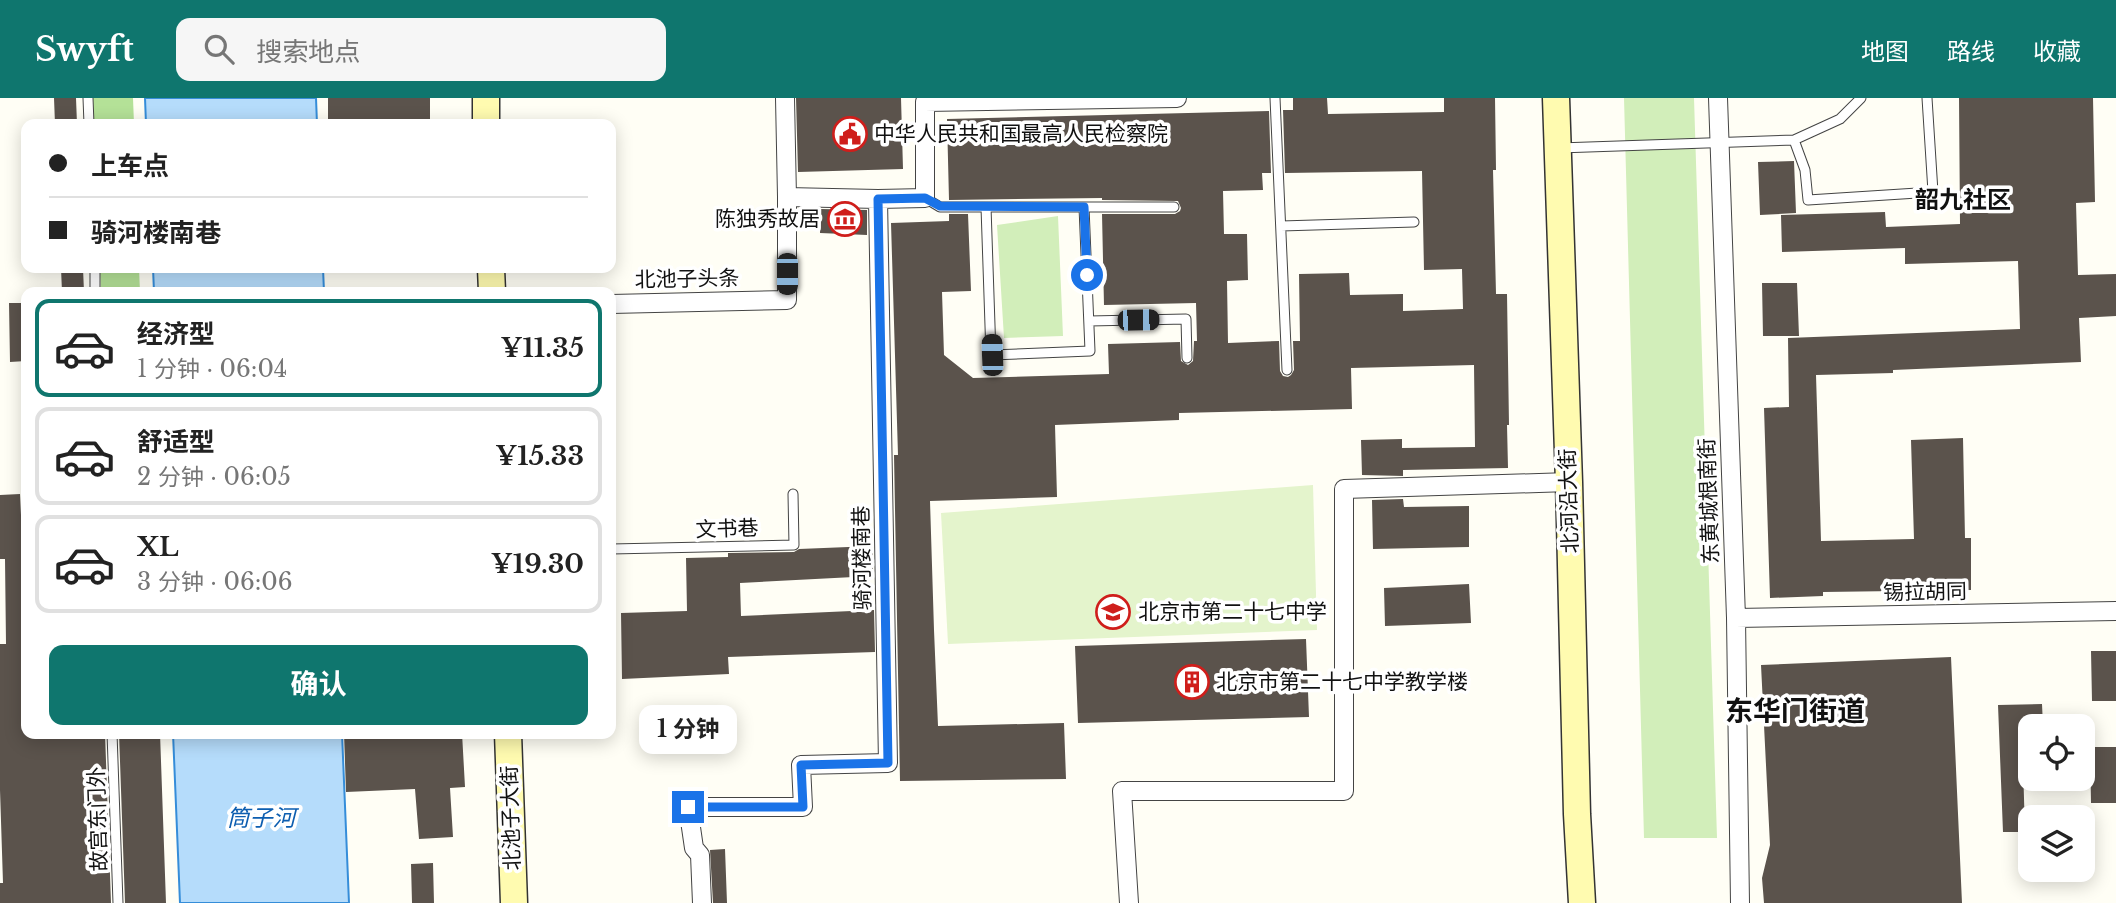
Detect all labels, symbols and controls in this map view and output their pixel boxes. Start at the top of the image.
search box [176,18,666,81]
text: Swyft [35,29,134,70]
icon: search [200,30,238,68]
text: 搜索地点 [256,36,360,68]
text: 地图 [1861,37,1909,66]
text: 路线 [1947,37,1995,66]
text: 收藏 [2033,37,2081,66]
public building icon: 中华人民共和国最高人民检察院 [831,115,869,153]
place label: 中华人民共和国最高人民检察院 [874,121,1168,147]
text: 上车点 [91,150,169,182]
district label: 韶九社区 [1915,185,2011,214]
museum icon: 陈独秀故居 [826,200,864,238]
place label: 陈独秀故居 [715,206,820,232]
text: 骑河楼南巷 [91,217,221,249]
car [777,253,798,295]
route start [1071,259,1103,291]
street label: 北池子头条 [634,265,740,293]
car [1117,309,1160,331]
icon: car [53,317,116,380]
text: 经济型 [137,318,215,350]
text: ¥11.35 [500,332,584,364]
car [981,334,1004,376]
text: 1 分钟 · 06:04 [137,355,287,383]
icon: car [53,425,116,488]
text: 舒适型 [137,426,215,458]
street label: 东黄城根南街 [1694,438,1724,564]
text: ¥15.33 [495,440,584,472]
street label: 北河沿大街 [1554,448,1584,554]
text: 2 分钟 · 06:05 [137,463,291,491]
street label: 骑河楼南巷 [848,505,876,611]
street label: 文书巷 [695,515,759,543]
text: XL [137,531,179,563]
icon: car [53,533,116,596]
text: ¥19.30 [491,548,584,580]
text: 3 分钟 · 06:06 [137,568,293,596]
street label: 锡拉胡同 [1883,578,1967,606]
school or university icon: 北京市第二十七中学 [1094,593,1132,631]
place label: 北京市第二十七中学 [1138,599,1327,625]
button: 确认 [49,645,588,725]
building icon: 北京市第二十七中学教学楼 [1173,663,1211,701]
place label: 北京市第二十七中学教学楼 [1216,669,1468,695]
district label: 东华门街道 [1725,694,1865,729]
callout: 1 分钟 [639,706,737,754]
map controls [2018,714,2095,882]
button: locate [2018,714,2095,791]
text: 1 分钟 [657,715,719,743]
street label: 北池子大街 [496,765,526,871]
street label: 故宫东门外 [83,766,113,872]
route end [672,791,704,823]
water label: 筒子河 [227,804,300,832]
button: layers [2018,805,2095,882]

